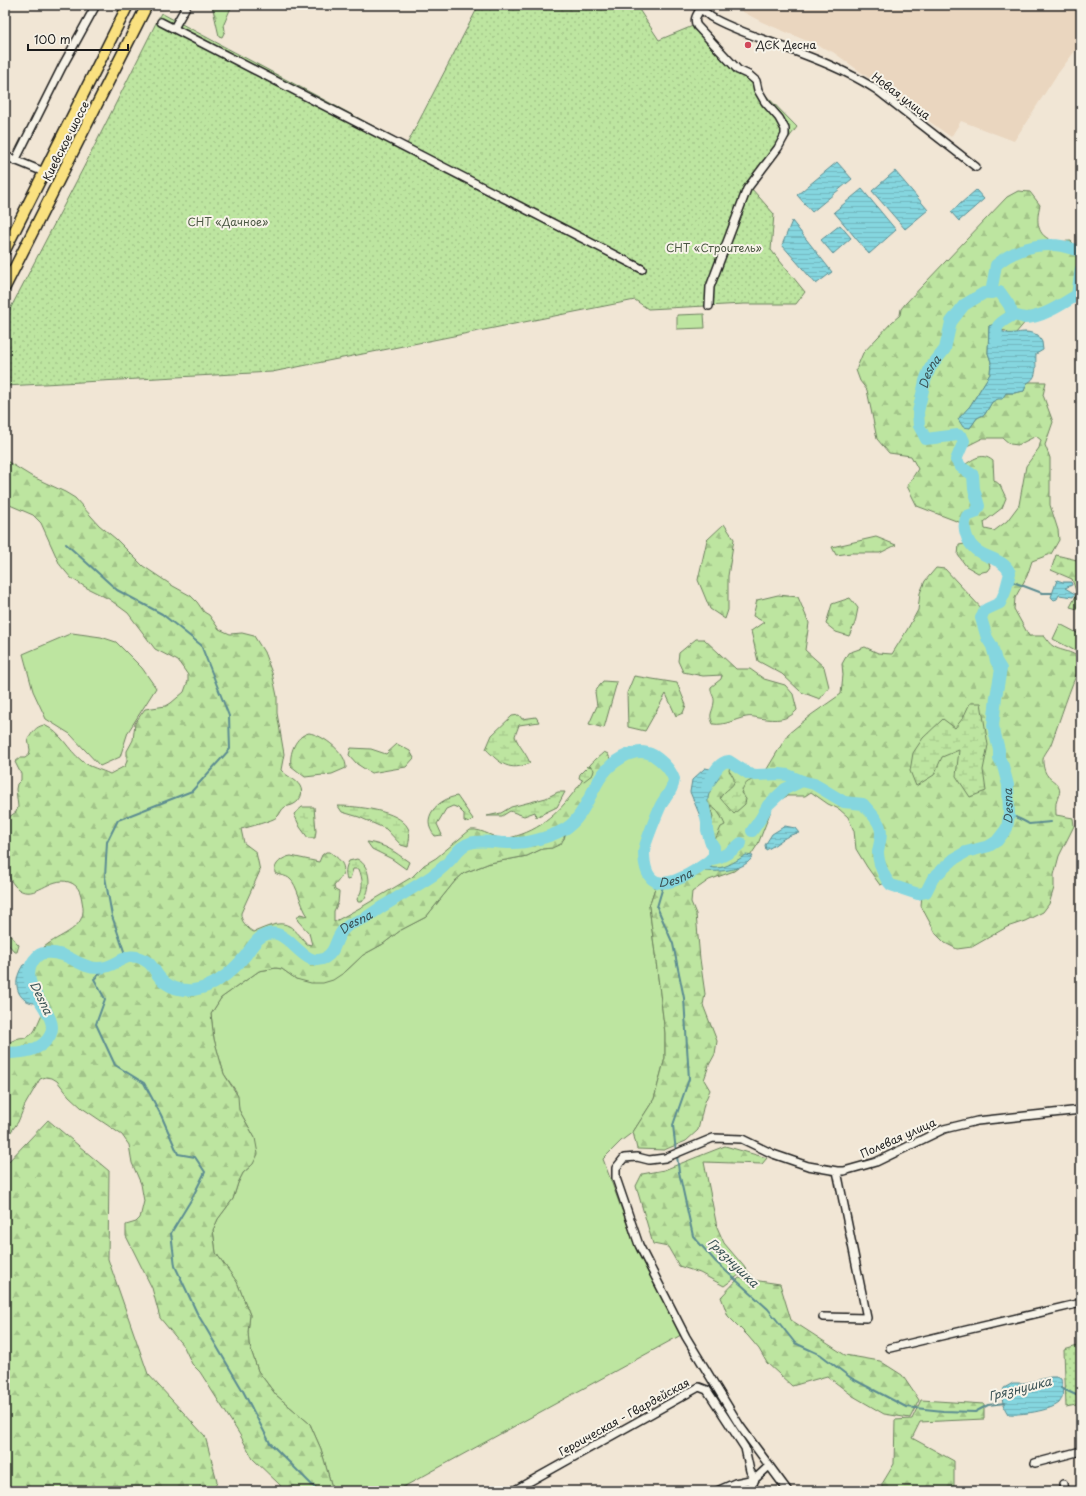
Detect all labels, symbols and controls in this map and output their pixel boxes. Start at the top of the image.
scale bar [28,26,128,52]
text: 100 m [34,30,71,48]
place label: ДСК Десна [755,36,816,53]
marker: ДСК Десна [743,40,753,50]
street label: Новая улица [868,68,934,124]
street label: Киевское шоссе [38,98,93,184]
park label: СНТ «Дачное» [188,213,268,230]
park label: СНТ «Строитель» [666,239,762,256]
water label: Desna [914,350,945,390]
water label: Desna [998,788,1017,825]
water label: Desna [659,863,696,891]
water label: Desna [334,905,376,938]
water label: Desna [26,978,58,1018]
street label: Полевая улица [857,1113,939,1162]
water label: Грязнушка [704,1233,763,1291]
water label: Грязнушка [986,1371,1054,1405]
street label: Героическая - Гвардейская [555,1373,692,1460]

